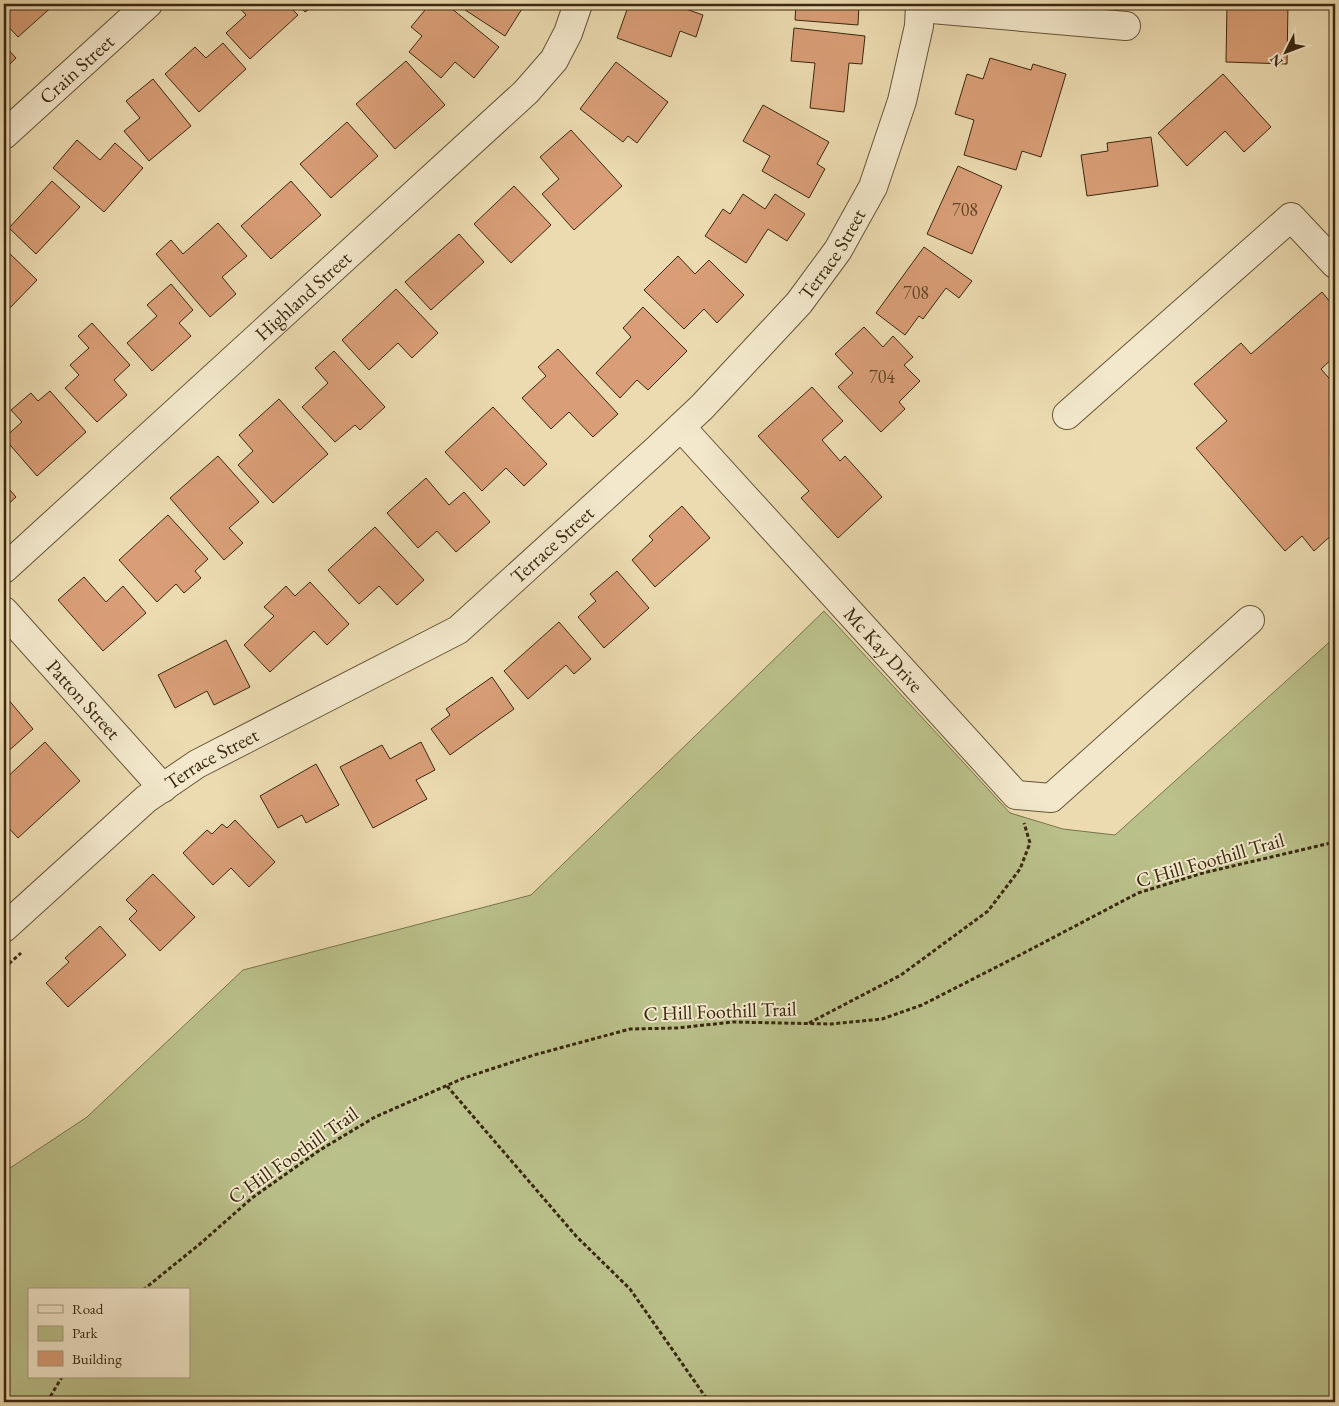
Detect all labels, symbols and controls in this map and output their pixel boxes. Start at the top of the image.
street label: Crain Street [34,28,120,110]
north arrow [1262,28,1312,78]
text: N [1265,50,1287,71]
house number: 708 [952,198,978,221]
street label: Terrace Street [793,203,872,305]
street label: Highland Street [249,245,357,346]
house number: 708 [903,281,929,304]
house number: 704 [869,365,895,388]
street label: Terrace Street [505,500,600,589]
street label: Mc Kay Drive [838,601,929,698]
street label: Patton Street [41,654,127,746]
street label: Terrace Street [159,721,263,795]
street label: C Hill Foothill Trail [1133,826,1287,894]
street label: C Hill Foothill Trail [643,995,797,1027]
street label: C Hill Foothill Trail [223,1100,363,1210]
legend [28,1288,190,1378]
text: Road [72,1299,104,1318]
text: Park [72,1323,99,1342]
text: Building [72,1349,122,1368]

